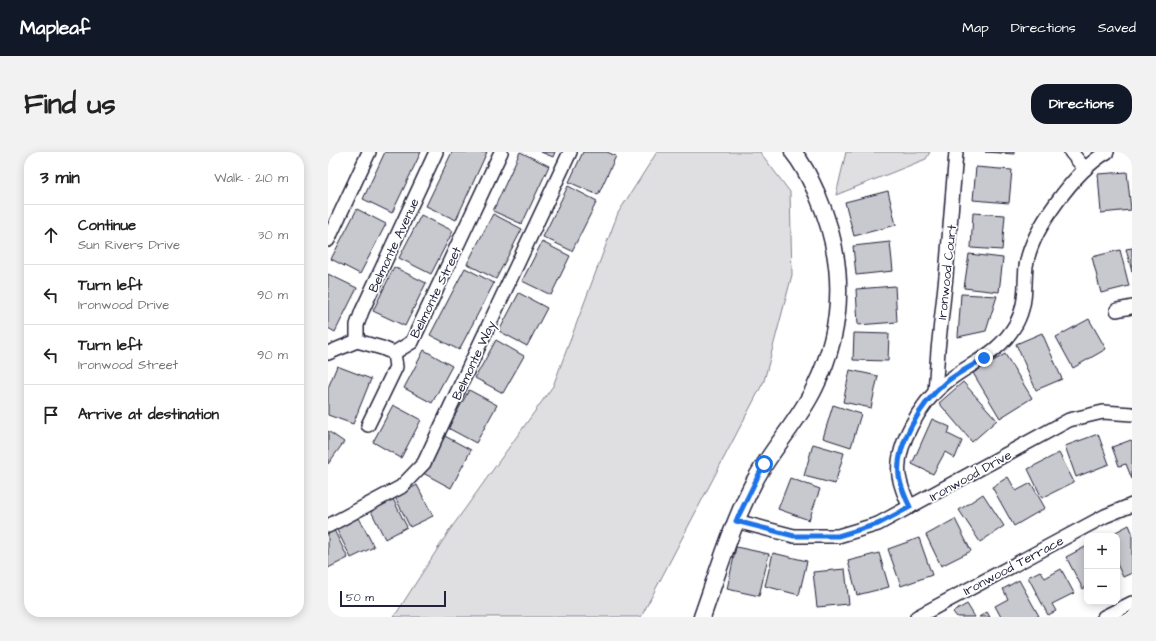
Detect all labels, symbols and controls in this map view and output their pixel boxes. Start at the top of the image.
text: Mapleaf [20,15,90,42]
text: Map [962,18,989,38]
text: Directions [1011,18,1076,38]
text: Saved [1098,18,1136,38]
button: Directions [1031,84,1132,124]
text: Find us [24,85,115,124]
text: 3 min [40,166,80,190]
text: Walk · 210 m [214,169,288,187]
street label: Belmonte Avenue [364,195,424,295]
text: Continue [78,215,136,236]
street label: Ironwood Court [933,223,961,321]
icon: ahead [40,224,62,246]
text: 30 m [258,226,288,244]
text: Sun Rivers Drive [78,236,180,254]
street label: Belmonte Street [406,243,466,341]
text: Turn left [78,275,142,296]
icon: left [40,284,62,306]
text: 90 m [257,286,288,304]
text: Ironwood Drive [78,296,169,314]
street label: Belmonte Way [448,318,501,403]
text: Turn left [78,335,142,356]
icon: left [40,344,62,366]
text: 90 m [257,346,288,364]
route end [975,349,993,367]
text: Ironwood Street [78,356,178,374]
icon: arrive [40,404,62,426]
text: Arrive at destination [78,404,219,425]
street label: Ironwood Drive [926,446,1015,506]
route start [755,455,773,473]
street label: Ironwood Terrace [960,532,1067,600]
map controls [1084,533,1120,605]
button: + [1084,533,1120,569]
button: − [1084,569,1120,605]
scale bar [340,589,446,608]
text: 50 m [346,590,374,605]

